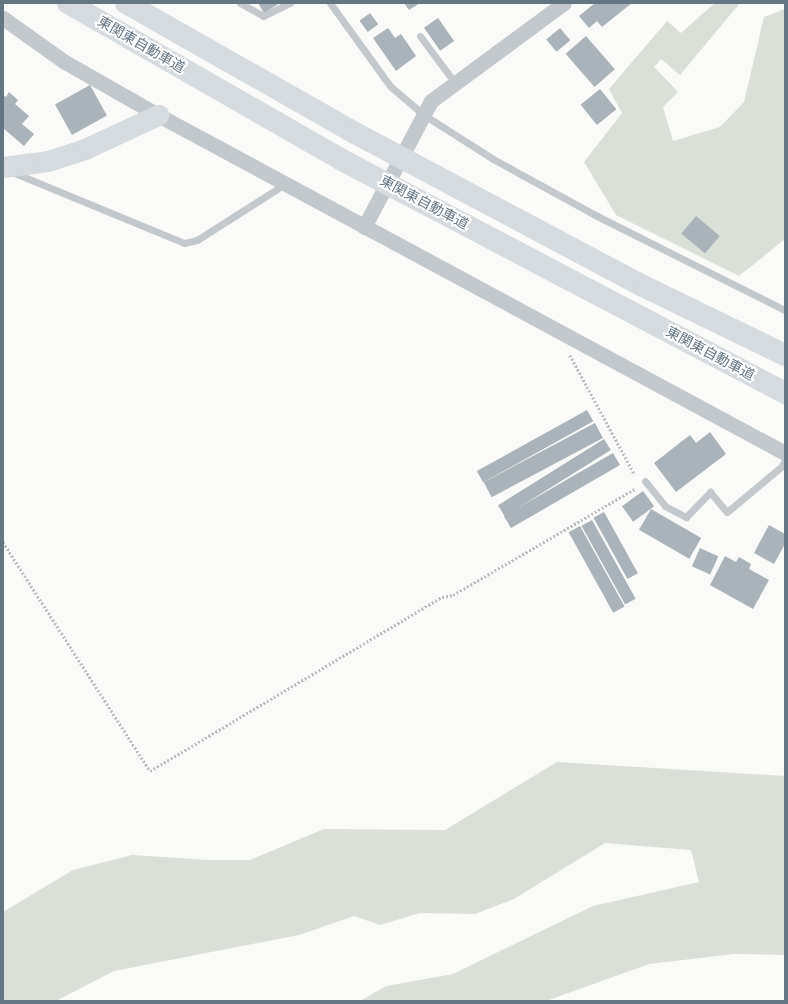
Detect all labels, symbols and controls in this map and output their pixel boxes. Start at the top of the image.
street label: 東関東自動車道 [94,13,188,77]
street label: 東関東自動車道 [377,173,471,233]
street label: 東関東自動車道 [663,324,757,384]

